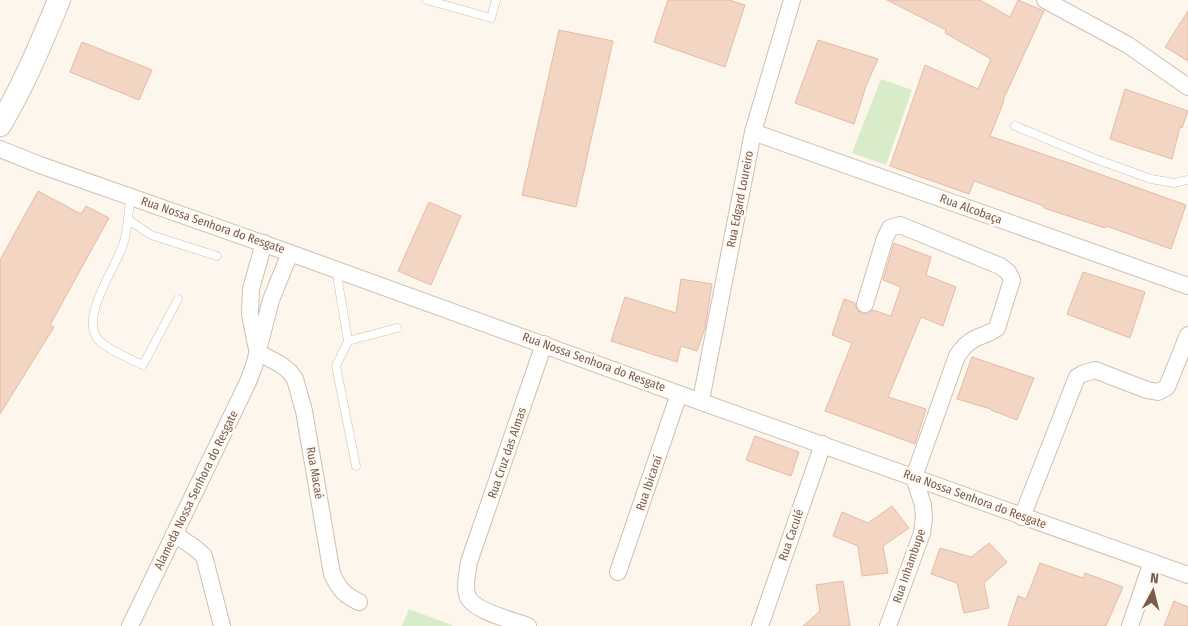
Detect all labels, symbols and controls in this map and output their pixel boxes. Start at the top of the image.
street label: Rua Edgard Loureiro [724,149,756,249]
street label: Rua Alcobaça [938,191,1004,227]
street label: Rua Nossa Senhora do Resgate [139,194,287,256]
street label: Rua Nossa Senhora do Resgate [521,330,667,394]
street label: Rua Cruz das Almas [485,406,529,500]
street label: Alameda Nossa Senhora do Resgate [151,408,241,572]
street label: Rua Macaé [304,446,326,500]
street label: Rua Ibicaraí [633,453,665,513]
street label: Rua Nossa Senhora do Resgate [902,467,1048,531]
street label: Rua Caculé [776,507,806,563]
street label: Rua Inhambupe [890,527,928,605]
north arrow [1128,566,1178,616]
text: N [1149,570,1160,588]

